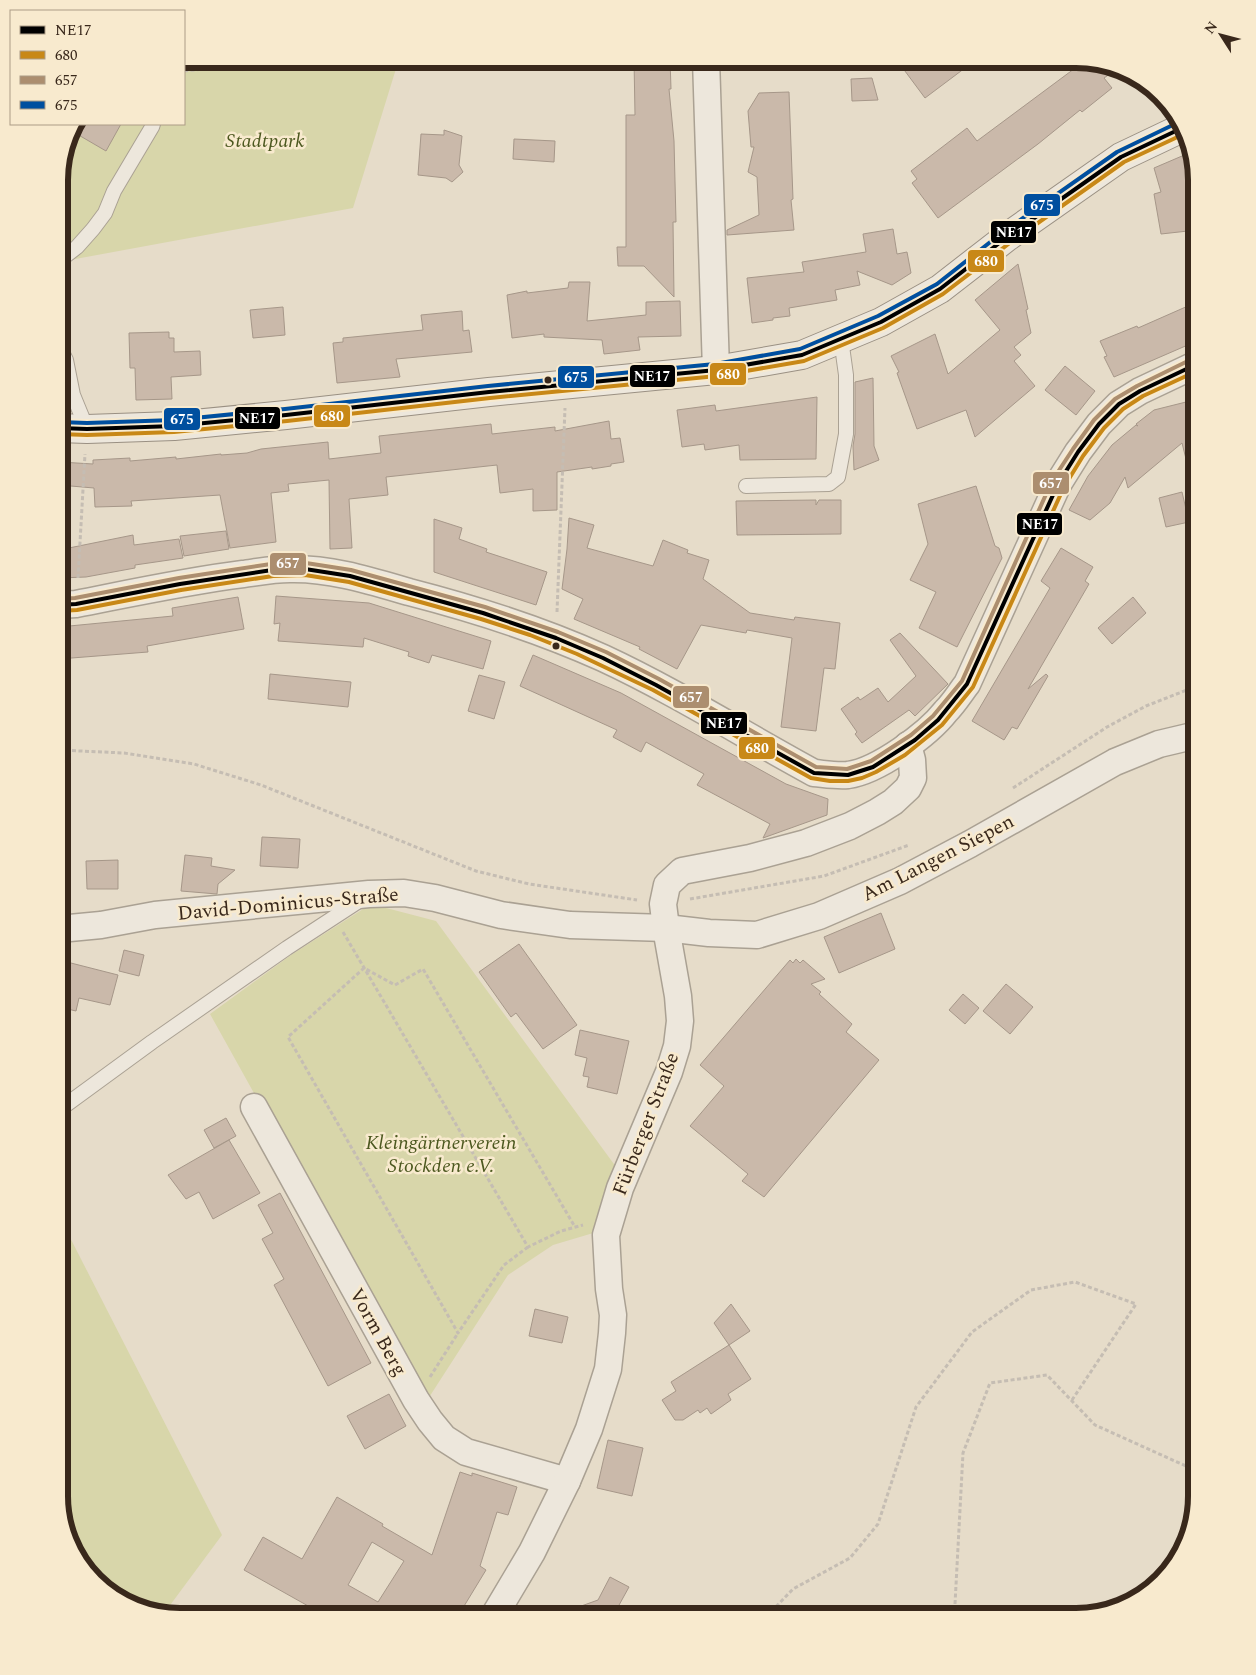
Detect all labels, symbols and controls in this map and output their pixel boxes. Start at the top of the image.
legend [10,10,185,125]
north arrow [1196,10,1246,60]
text: N [1199,17,1223,38]
text: NE17 [55,19,92,42]
text: 680 [55,44,78,67]
text: 657 [55,69,78,92]
text: 675 [55,94,78,117]
park label: Stadtpark [225,126,305,156]
line badge: 675 [1023,193,1061,217]
text: 675 [1030,195,1054,216]
line badge: NE17 [990,220,1037,244]
text: NE17 [996,222,1032,243]
line badge: 680 [967,249,1005,273]
text: 680 [974,251,998,272]
line badge: 680 [709,362,747,386]
line badge: NE17 [629,364,676,388]
text: 680 [716,364,740,385]
line badge: 675 [557,365,595,389]
text: NE17 [634,366,670,387]
text: 675 [564,367,588,388]
unlabelled marker [543,375,553,385]
line badge: 680 [313,404,351,428]
line badge: NE17 [234,406,281,430]
text: 680 [320,406,344,427]
line badge: 675 [163,407,201,431]
text: NE17 [239,408,275,429]
text: 675 [170,409,194,430]
line badge: 657 [1032,471,1070,495]
text: 657 [1039,473,1063,494]
line badge: NE17 [1016,512,1063,536]
text: NE17 [1022,514,1058,535]
line badge: 657 [269,552,307,576]
text: 657 [276,553,300,574]
unlabelled marker [551,641,561,651]
line badge: 657 [672,685,710,709]
text: 657 [679,687,703,708]
line badge: NE17 [700,711,748,735]
text: NE17 [706,713,742,734]
line badge: 680 [738,736,776,760]
text: 680 [745,738,769,759]
street label: Am Langen Siepen [857,807,1019,909]
street label: David-Dominicus-Straße [176,879,400,929]
street label: Fürberger Straße [605,1048,687,1200]
park label: Kleingärtnerverein Stockden e.V. [365,1128,517,1181]
street label: Vorm Berg [341,1282,415,1382]

